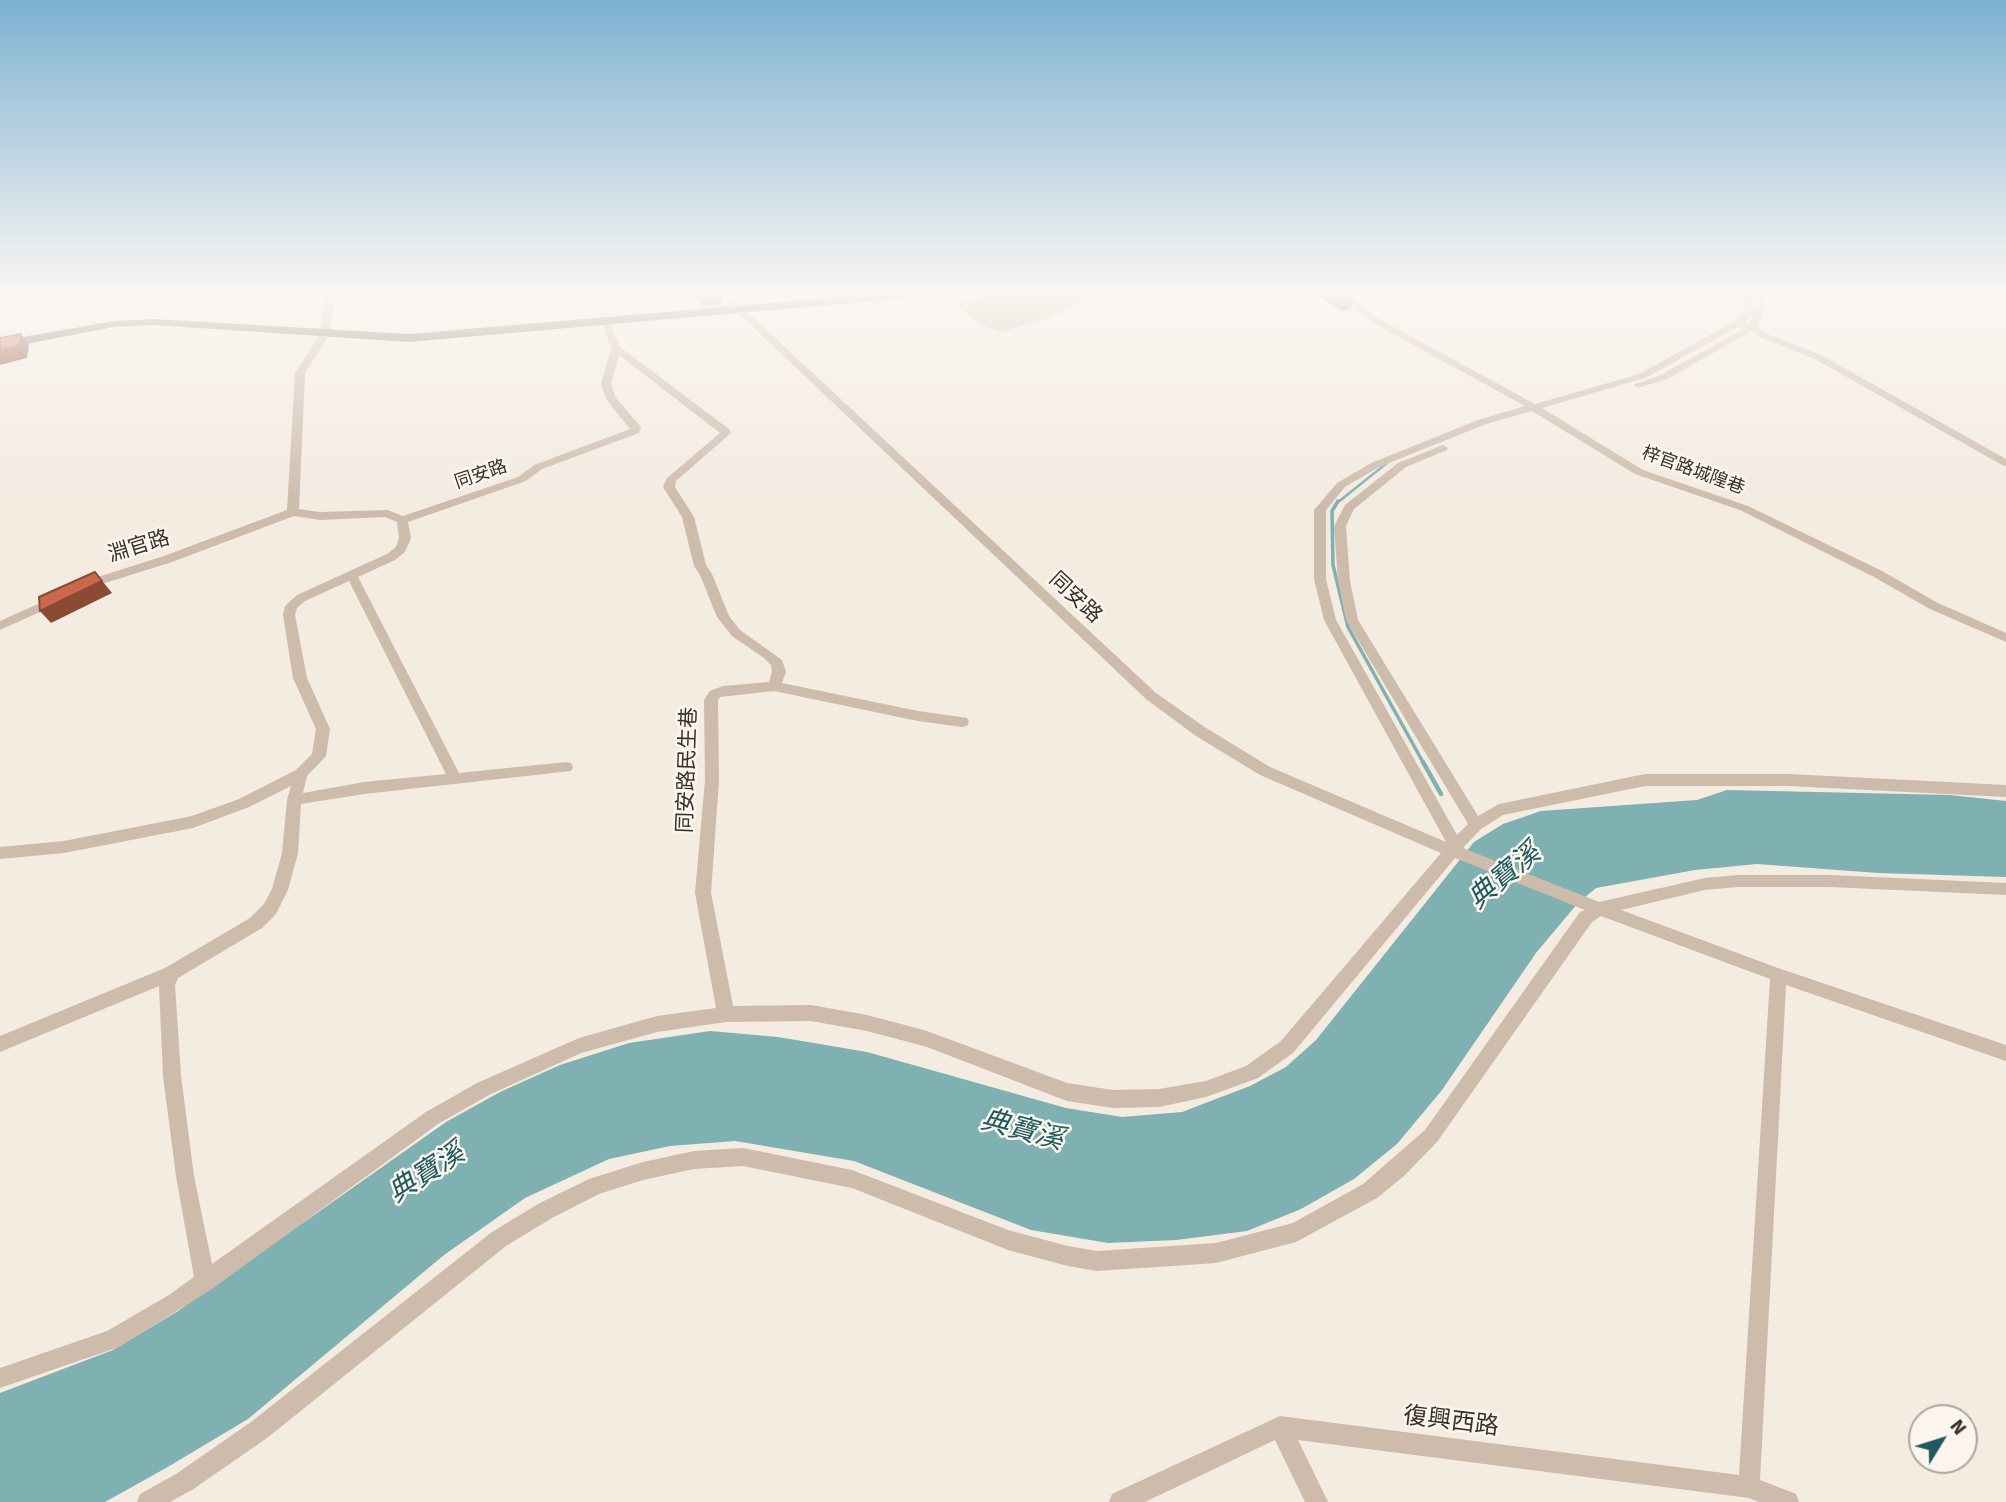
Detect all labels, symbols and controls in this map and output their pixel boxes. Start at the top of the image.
street label: 梓官路城隍巷 [1639,442,1747,500]
street label: 同安路 [452,456,510,494]
street label: 淵官路 [105,526,173,568]
street label: 同安路 [1043,567,1107,629]
street label: 同安路民生巷 [673,707,703,833]
water label: 典寶溪 [1462,837,1548,917]
water label: 典寶溪 [977,1104,1067,1158]
water label: 典寶溪 [383,1137,471,1211]
street label: 復興西路 [1402,1402,1500,1442]
north arrow [1908,1404,1978,1474]
text: N [1944,1415,1971,1440]

